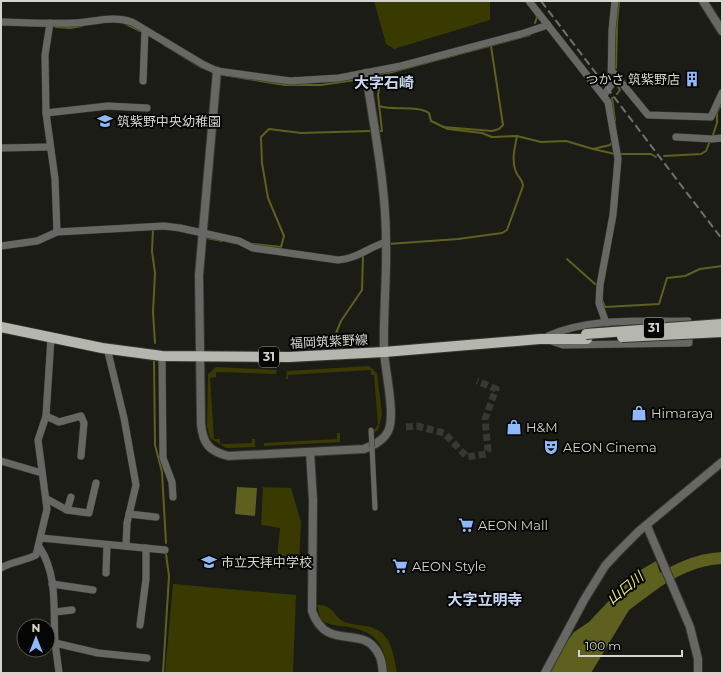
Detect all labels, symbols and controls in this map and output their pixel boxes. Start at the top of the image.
building icon: つかさ 筑紫野店 [683,70,701,88]
place label: つかさ 筑紫野店 [586,71,680,87]
district label: 大字石崎 [354,73,414,92]
school or university icon: 筑紫野中央幼稚園 [96,112,114,130]
place label: 筑紫野中央幼稚園 [117,113,221,129]
road number: 31 [644,318,664,338]
street label: 福岡筑紫野線 [290,331,368,351]
road number: 31 [259,347,279,367]
shop icon: Himaraya [630,404,648,422]
place label: Himaraya [651,405,713,421]
shop icon: H&M [505,418,523,436]
place label: H&M [526,419,558,435]
theatre icon: AEON Cinema [542,438,560,456]
place label: AEON Cinema [563,439,657,455]
supermarket icon: AEON Mall [457,516,475,534]
place label: AEON Mall [478,517,548,533]
school or university icon: 市立天拝中学校 [200,553,218,571]
place label: 市立天拝中学校 [221,554,312,570]
supermarket icon: AEON Style [391,557,409,575]
place label: AEON Style [412,558,486,574]
water label: 山口川 [603,567,649,608]
district label: 大字立明寺 [447,590,523,609]
north arrow [16,618,56,658]
text: N [32,621,40,635]
scale bar [579,632,682,658]
text: 100 m [585,638,621,653]

